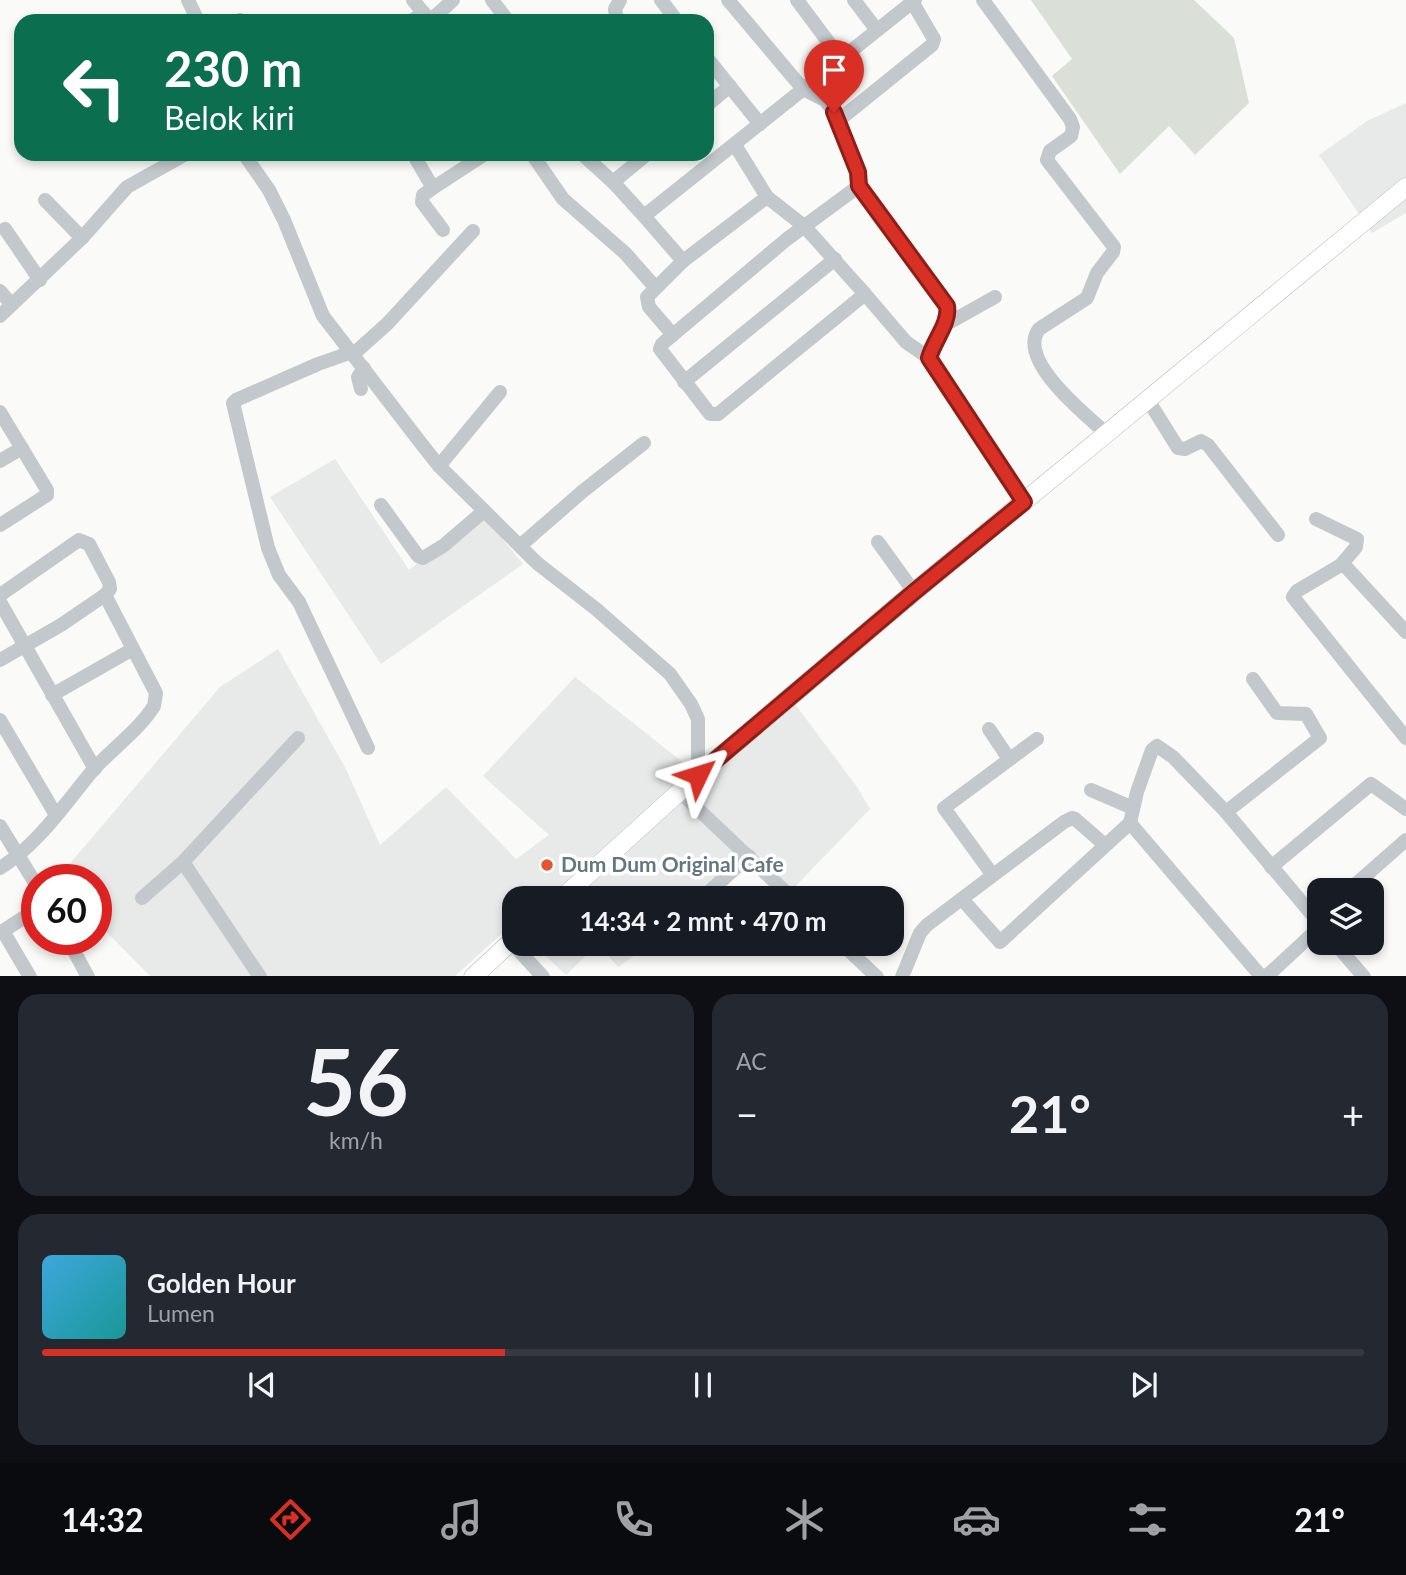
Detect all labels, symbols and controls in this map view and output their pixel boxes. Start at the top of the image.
text: 230 m [164,39,302,97]
pin [804,40,864,112]
icon: left [49,42,140,133]
icon: arrive [815,51,853,89]
text: Belok kiri [164,98,295,137]
position arrow [661,738,735,812]
place label: Dum Dum Original Cafe [561,851,784,876]
marker: Dum Dum Original Cafe [539,857,555,873]
speed limit sign: 60 [21,864,112,955]
map controls [1307,878,1384,955]
button: layers [1307,878,1384,955]
text: 14:34 · 2 mnt · 470 m [579,905,827,937]
text: 56 [303,1026,409,1135]
text: AC [736,1047,767,1075]
text: 21° [1009,1082,1091,1144]
text: − [736,1091,758,1137]
text: + [1342,1091,1364,1137]
text: km/h [329,1126,383,1154]
text: Golden Hour [147,1267,296,1299]
text: Lumen [147,1299,215,1327]
icon: previous [243,1366,281,1404]
icon: pause [684,1366,722,1404]
icon: next [1125,1366,1163,1404]
icon: directions [266,1495,315,1544]
icon: music [437,1495,486,1544]
icon: phone [609,1495,658,1544]
icon: climate [780,1495,829,1544]
icon: car [952,1495,1001,1544]
icon: filters [1123,1495,1172,1544]
text: 14:32 [61,1500,144,1539]
text: 21° [1294,1500,1345,1539]

